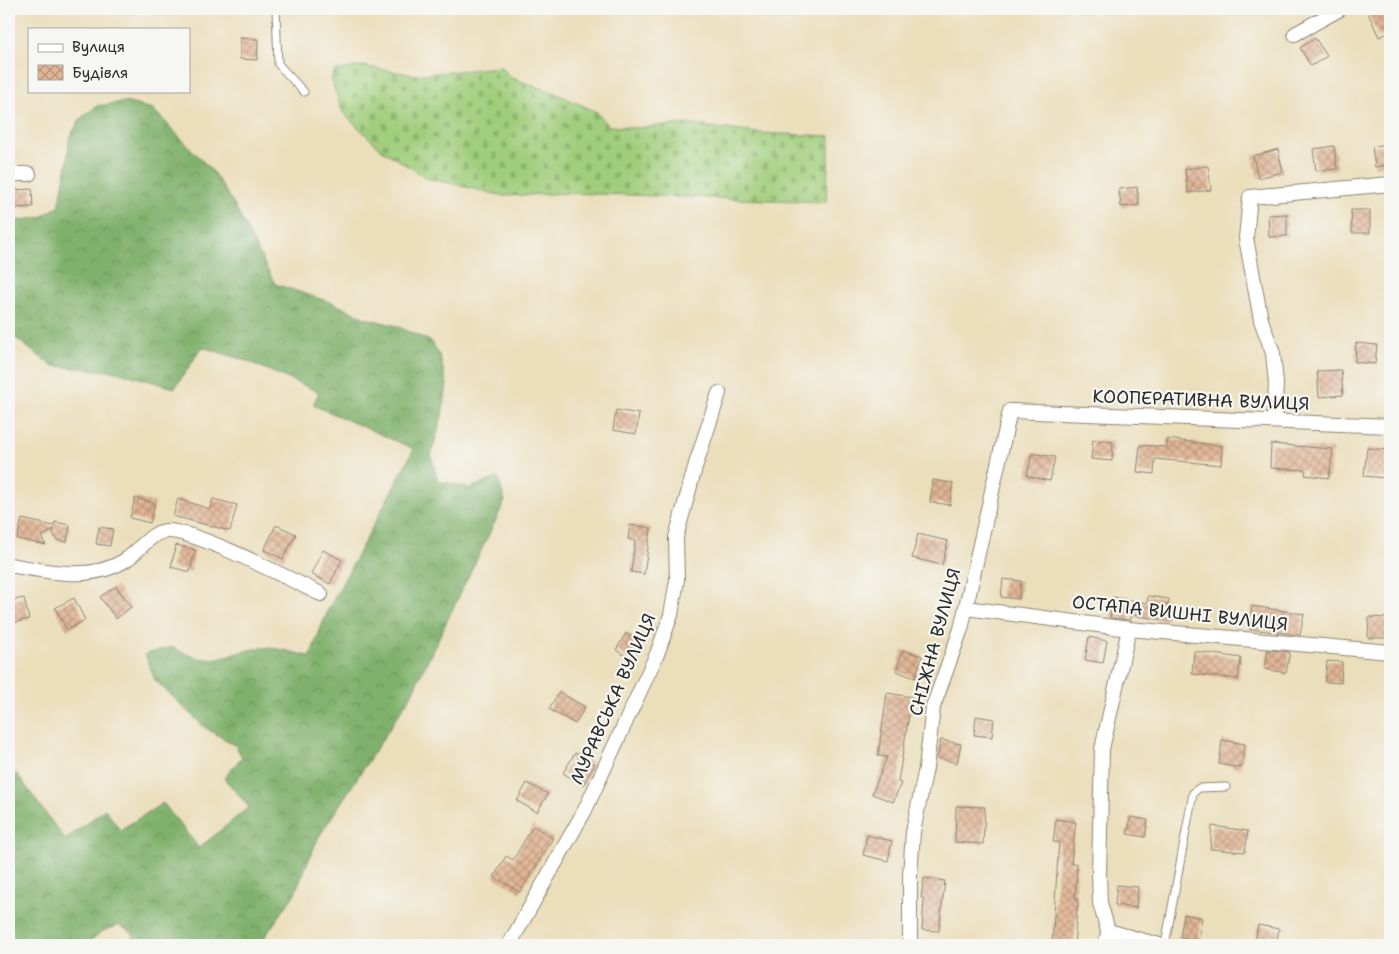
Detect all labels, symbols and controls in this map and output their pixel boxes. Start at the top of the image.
legend [28,28,190,92]
text: Вулиця [72,37,125,57]
text: Будівля [72,63,128,83]
street label: КООПЕРАТИВНА ВУЛИЦЯ [1092,384,1310,416]
street label: СНІЖНА ВУЛИЦЯ [904,565,966,719]
street label: ОСТАПА ВИШНІ ВУЛИЦЯ [1071,590,1289,636]
street label: МУРАВСЬКА ВУЛИЦЯ [564,610,662,788]

